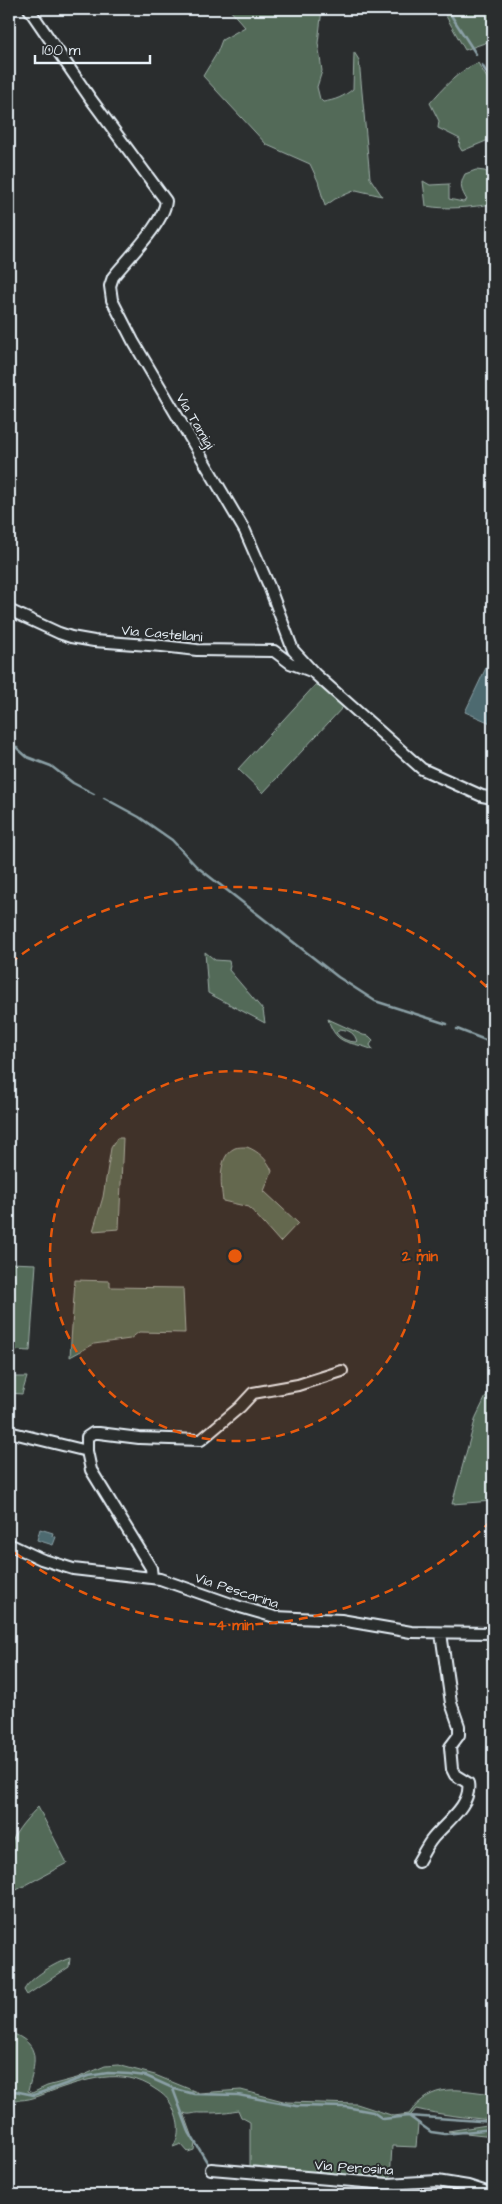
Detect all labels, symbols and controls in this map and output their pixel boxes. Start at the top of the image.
scale bar [35,32,150,64]
text: 100 m [42,40,81,61]
street label: Via Tamigi [171,390,220,453]
street label: Via Castellani [120,620,203,648]
text: 2 min [401,1246,439,1267]
centre of rings [226,1247,244,1265]
street label: Via Pescarina [192,1568,281,1614]
text: 4 min [216,1615,254,1636]
street label: Via Perosina [314,2155,394,2181]

